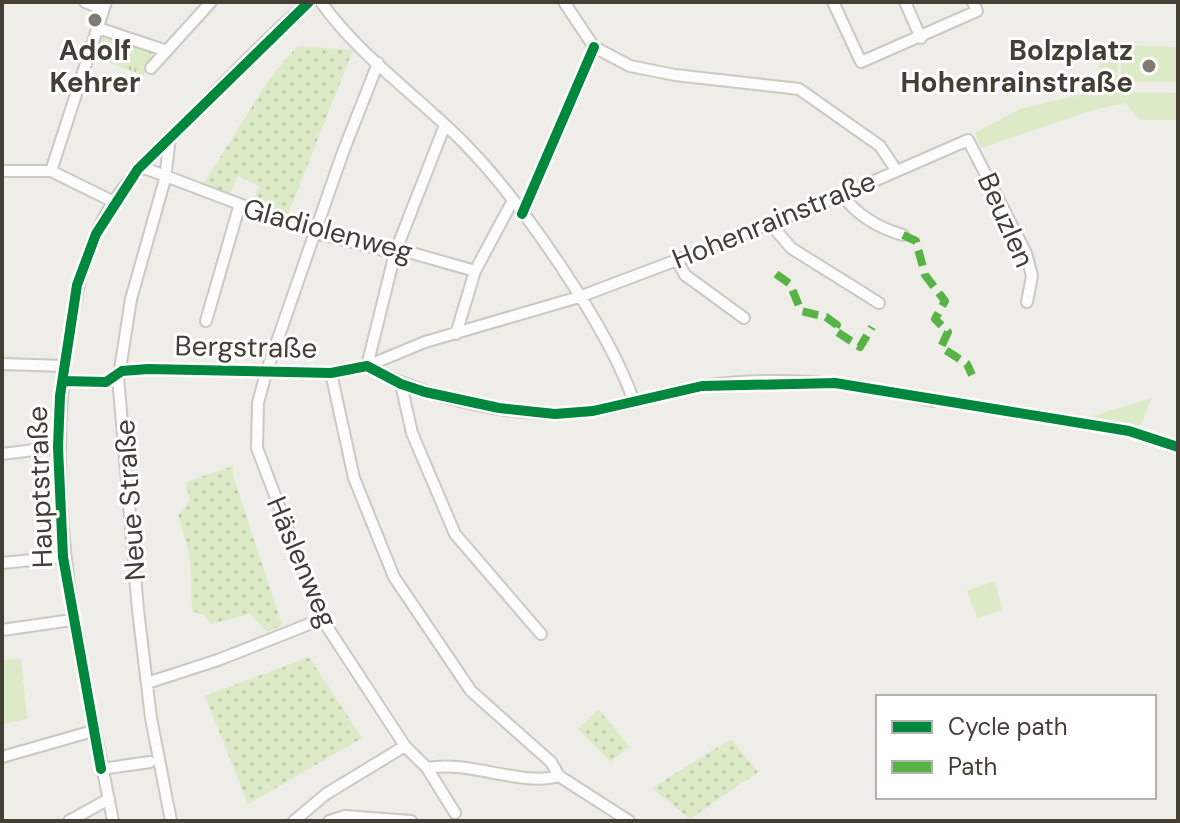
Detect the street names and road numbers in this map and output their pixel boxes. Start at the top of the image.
street label: Hohenrainstraße [667,162,881,278]
street label: Beuzlen [969,167,1043,273]
street label: Gladiolenweg [239,190,417,270]
street label: Bergstraße [174,327,318,367]
street label: Hauptstraße [19,405,61,569]
street label: Neue Straße [106,418,154,582]
street label: Häslenweg [258,491,346,633]

